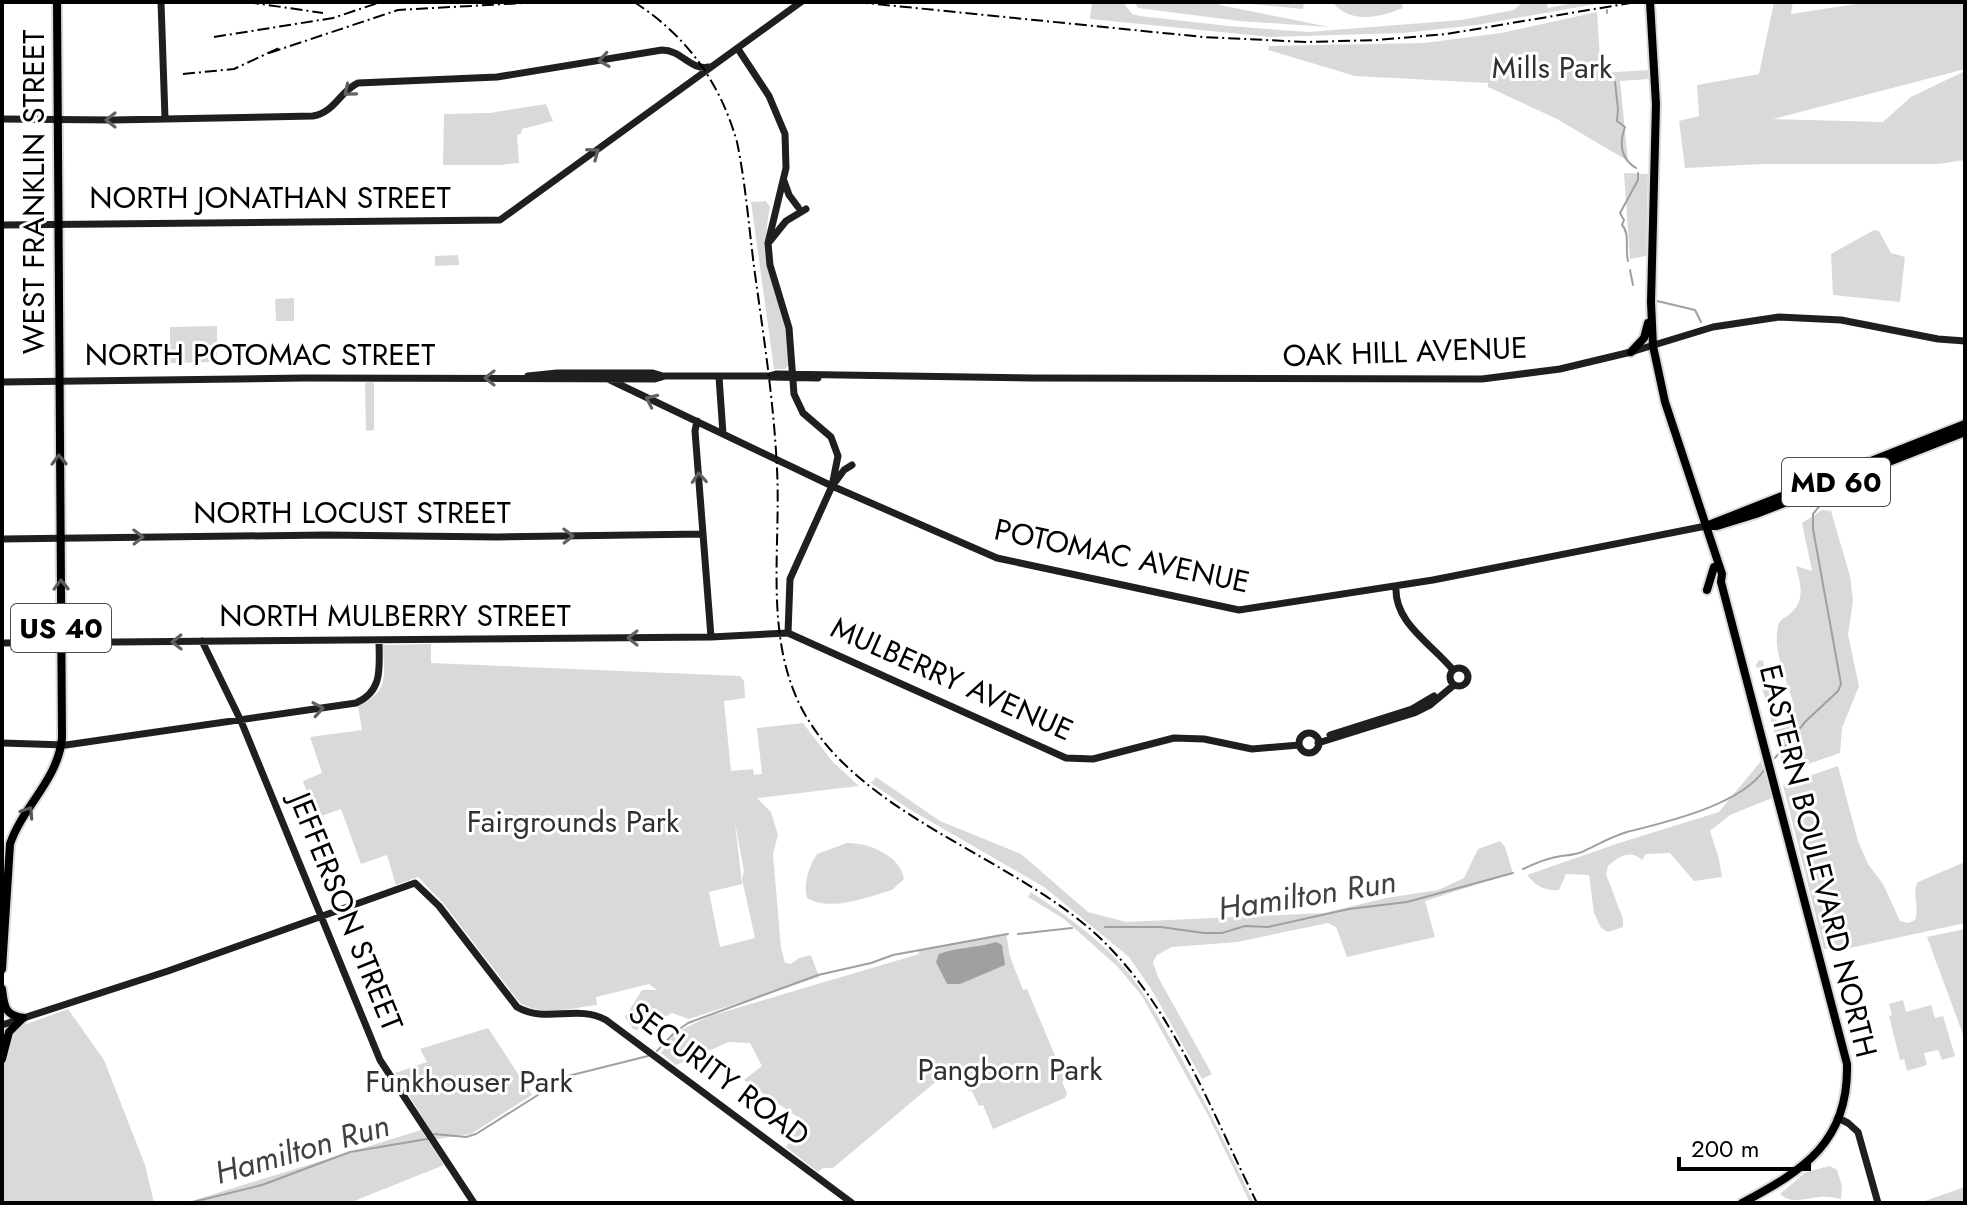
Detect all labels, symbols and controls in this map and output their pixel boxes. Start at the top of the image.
street label: WEST FRANKLIN STREET [12,30,55,354]
park label: Mills Park [1492,46,1613,89]
one-way arrow [597,51,610,68]
one-way arrow [343,81,358,96]
one-way arrow [104,111,117,129]
one-way arrow [585,148,600,163]
street label: NORTH JONATHAN STREET [89,176,451,219]
street label: OAK HILL AVENUE [1282,326,1528,377]
street label: NORTH POTOMAC STREET [85,333,435,376]
one-way arrow [483,369,496,387]
one-way arrow [645,394,660,410]
one-way arrow [50,453,68,466]
road number: MD 60 [1782,458,1890,506]
one-way arrow [691,471,708,484]
street label: NORTH LOCUST STREET [193,491,511,534]
street label: POTOMAC AVENUE [991,507,1254,604]
one-way arrow [132,528,145,546]
one-way arrow [562,528,575,545]
one-way arrow [52,578,69,591]
street label: NORTH MULBERRY STREET [219,594,571,637]
road number: US 40 [11,604,111,652]
street label: MULBERRY AVENUE [824,606,1080,751]
one-way arrow [626,629,639,647]
one-way arrow [170,633,183,650]
street label: EASTERN BOULEVARD NORTH [1749,660,1888,1062]
one-way arrow [311,701,325,718]
street label: JEFFERSON STREET [278,783,414,1037]
park label: Fairgrounds Park [467,800,680,843]
one-way arrow [18,806,33,821]
water label: Hamilton Run [1215,858,1399,932]
street label: SECURITY ROAD [620,991,819,1156]
park label: Pangborn Park [918,1048,1103,1091]
park label: Funkhouser Park [365,1060,573,1103]
water label: Hamilton Run [209,1102,395,1196]
scale bar [1679,1121,1809,1171]
text: 200 m [1691,1131,1759,1166]

